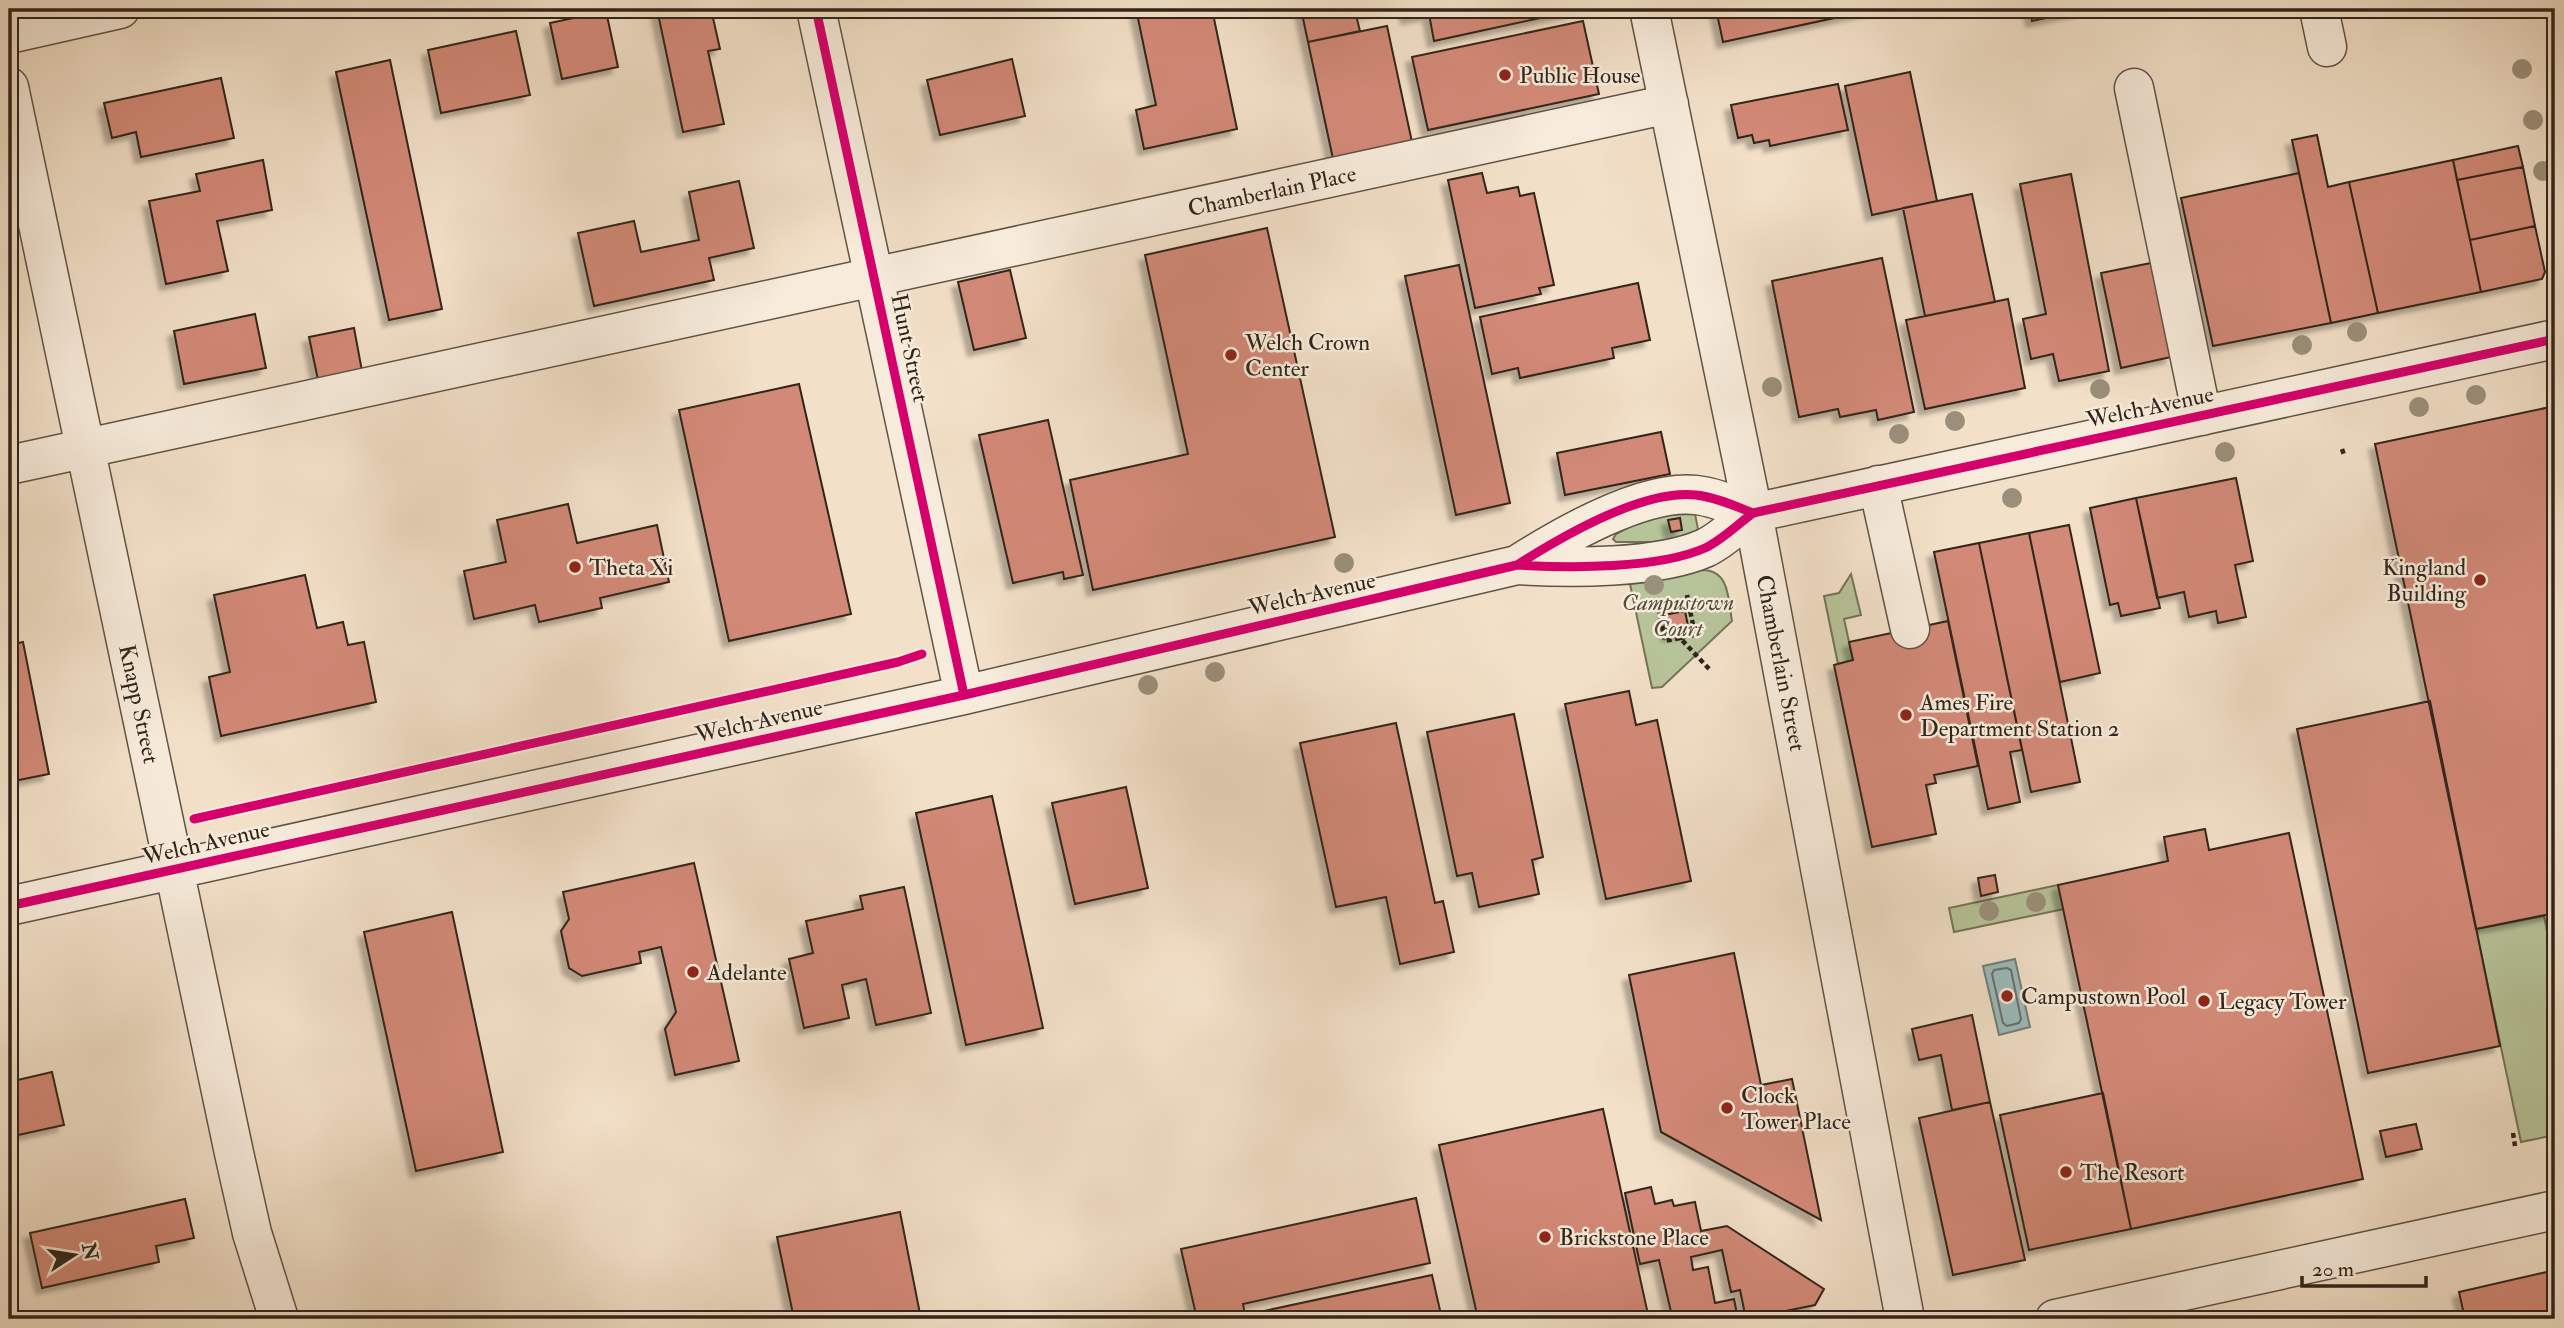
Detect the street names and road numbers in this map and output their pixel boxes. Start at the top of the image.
street label: Chamberlain Place [1185,159,1359,223]
street label: Hunt Street [884,291,936,405]
street label: Welch Avenue [2083,379,2217,435]
street label: Welch Avenue [1245,565,1379,623]
street label: Chamberlain Street [1750,572,1812,754]
street label: Knapp Street [111,642,166,766]
street label: Welch Avenue [692,692,826,750]
street label: Welch Avenue [139,814,273,872]

